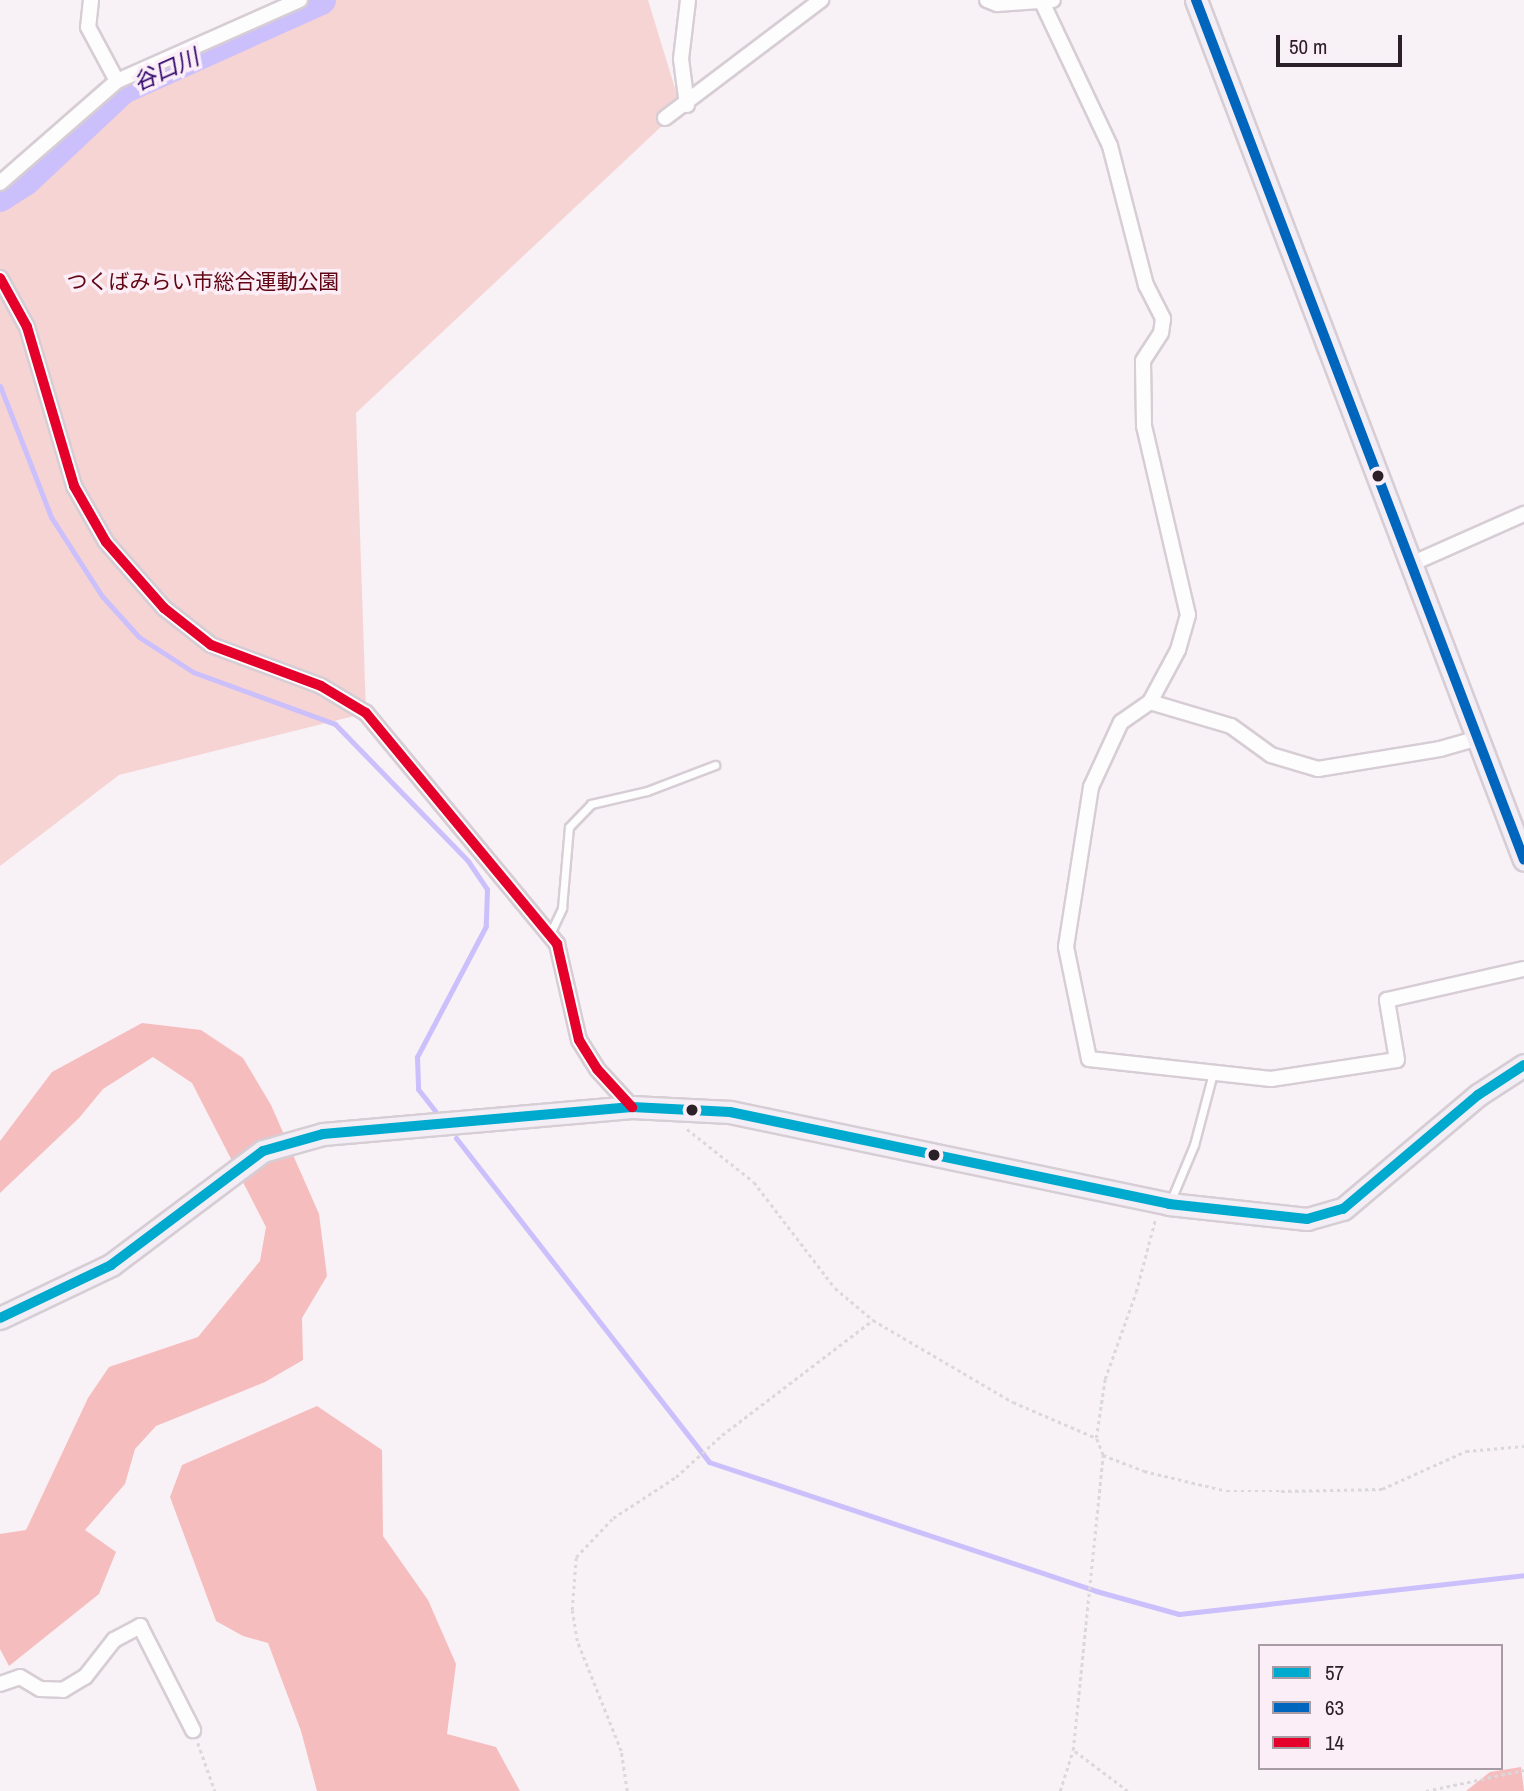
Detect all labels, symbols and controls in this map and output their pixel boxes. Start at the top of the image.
scale bar [1279,21,1405,65]
text: 50 m [1289,32,1327,61]
water label: 谷口川 [129,43,203,97]
park label: つくばみらい市総合運動公園 [67,269,339,295]
unlabelled marker [1371,469,1385,483]
unlabelled marker [685,1103,699,1117]
unlabelled marker [927,1148,941,1162]
legend [1258,1644,1503,1770]
text: 57 [1325,1658,1344,1687]
text: 63 [1325,1693,1344,1722]
text: 14 [1325,1728,1344,1757]

